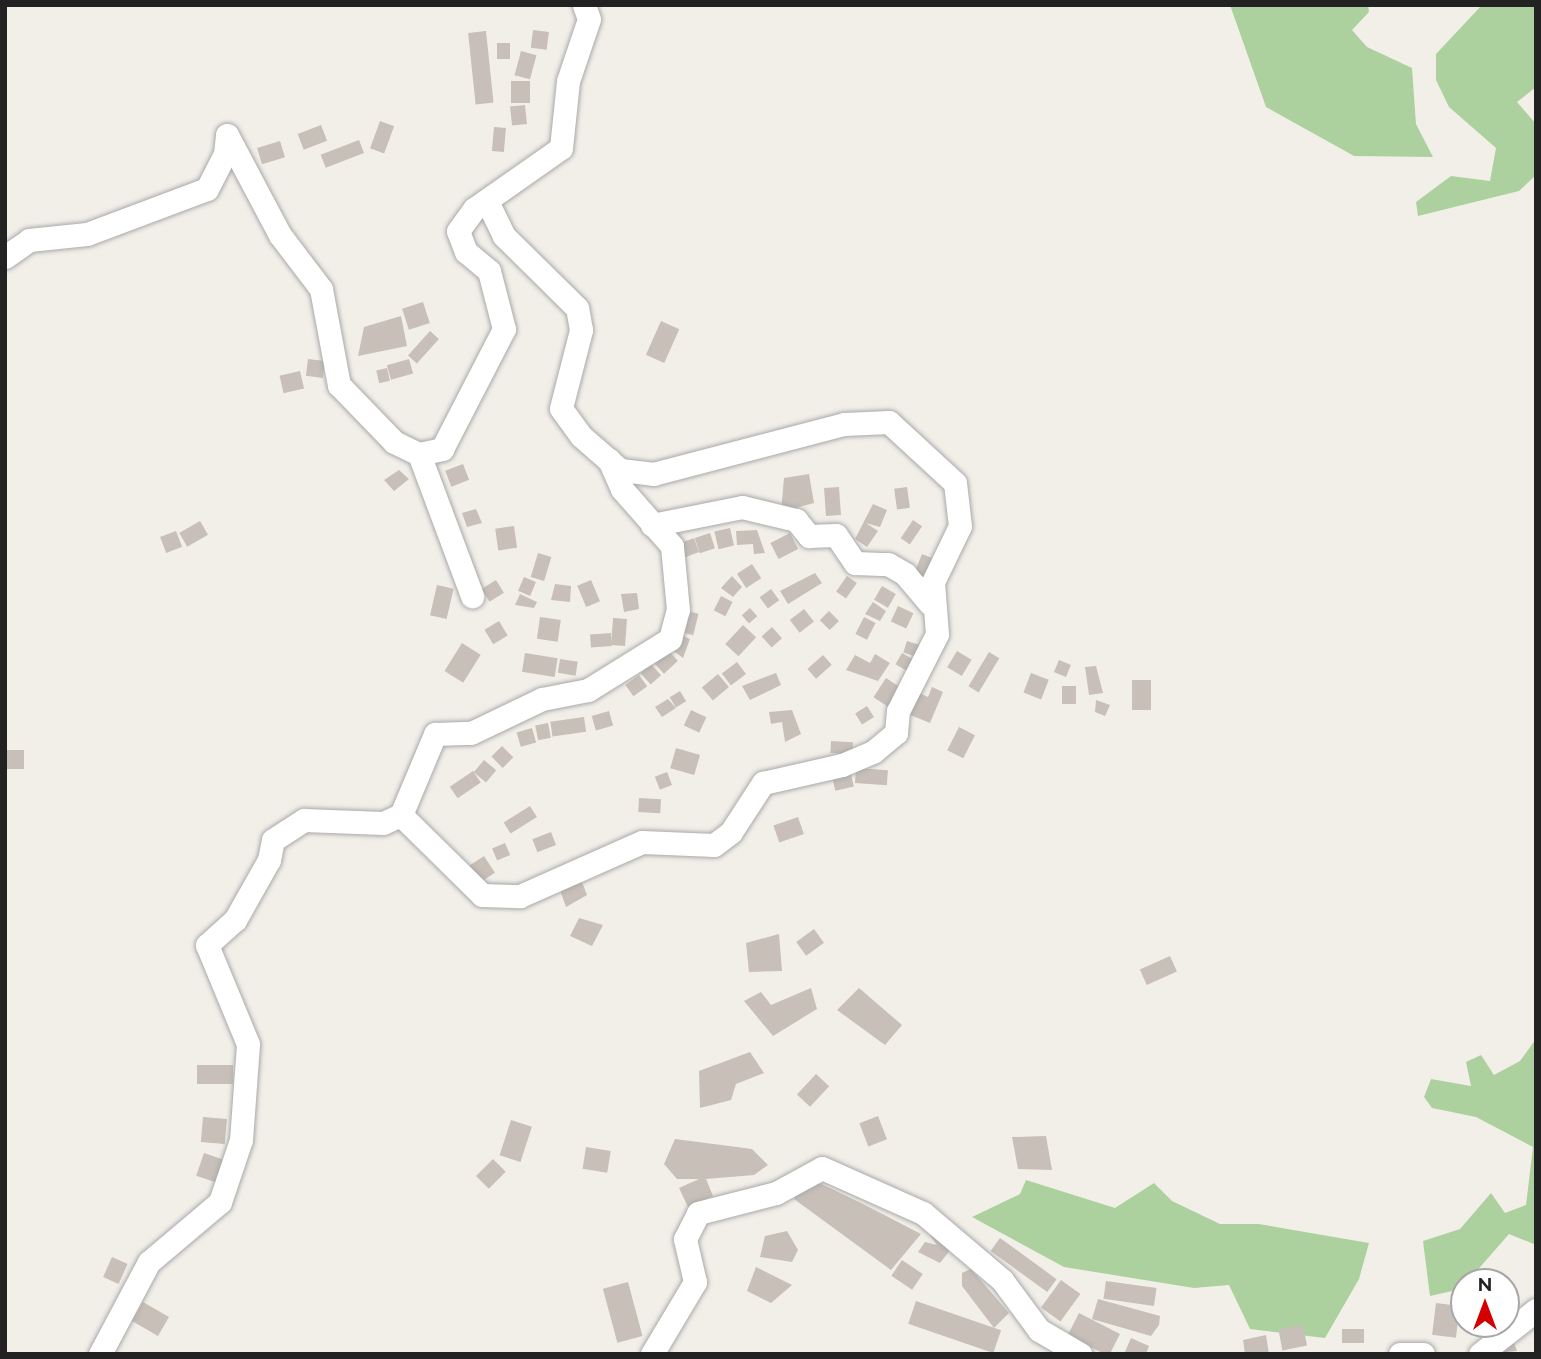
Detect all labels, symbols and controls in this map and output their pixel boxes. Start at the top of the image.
north arrow [1450,1268,1520,1338]
text: N [1478,1273,1492,1295]

